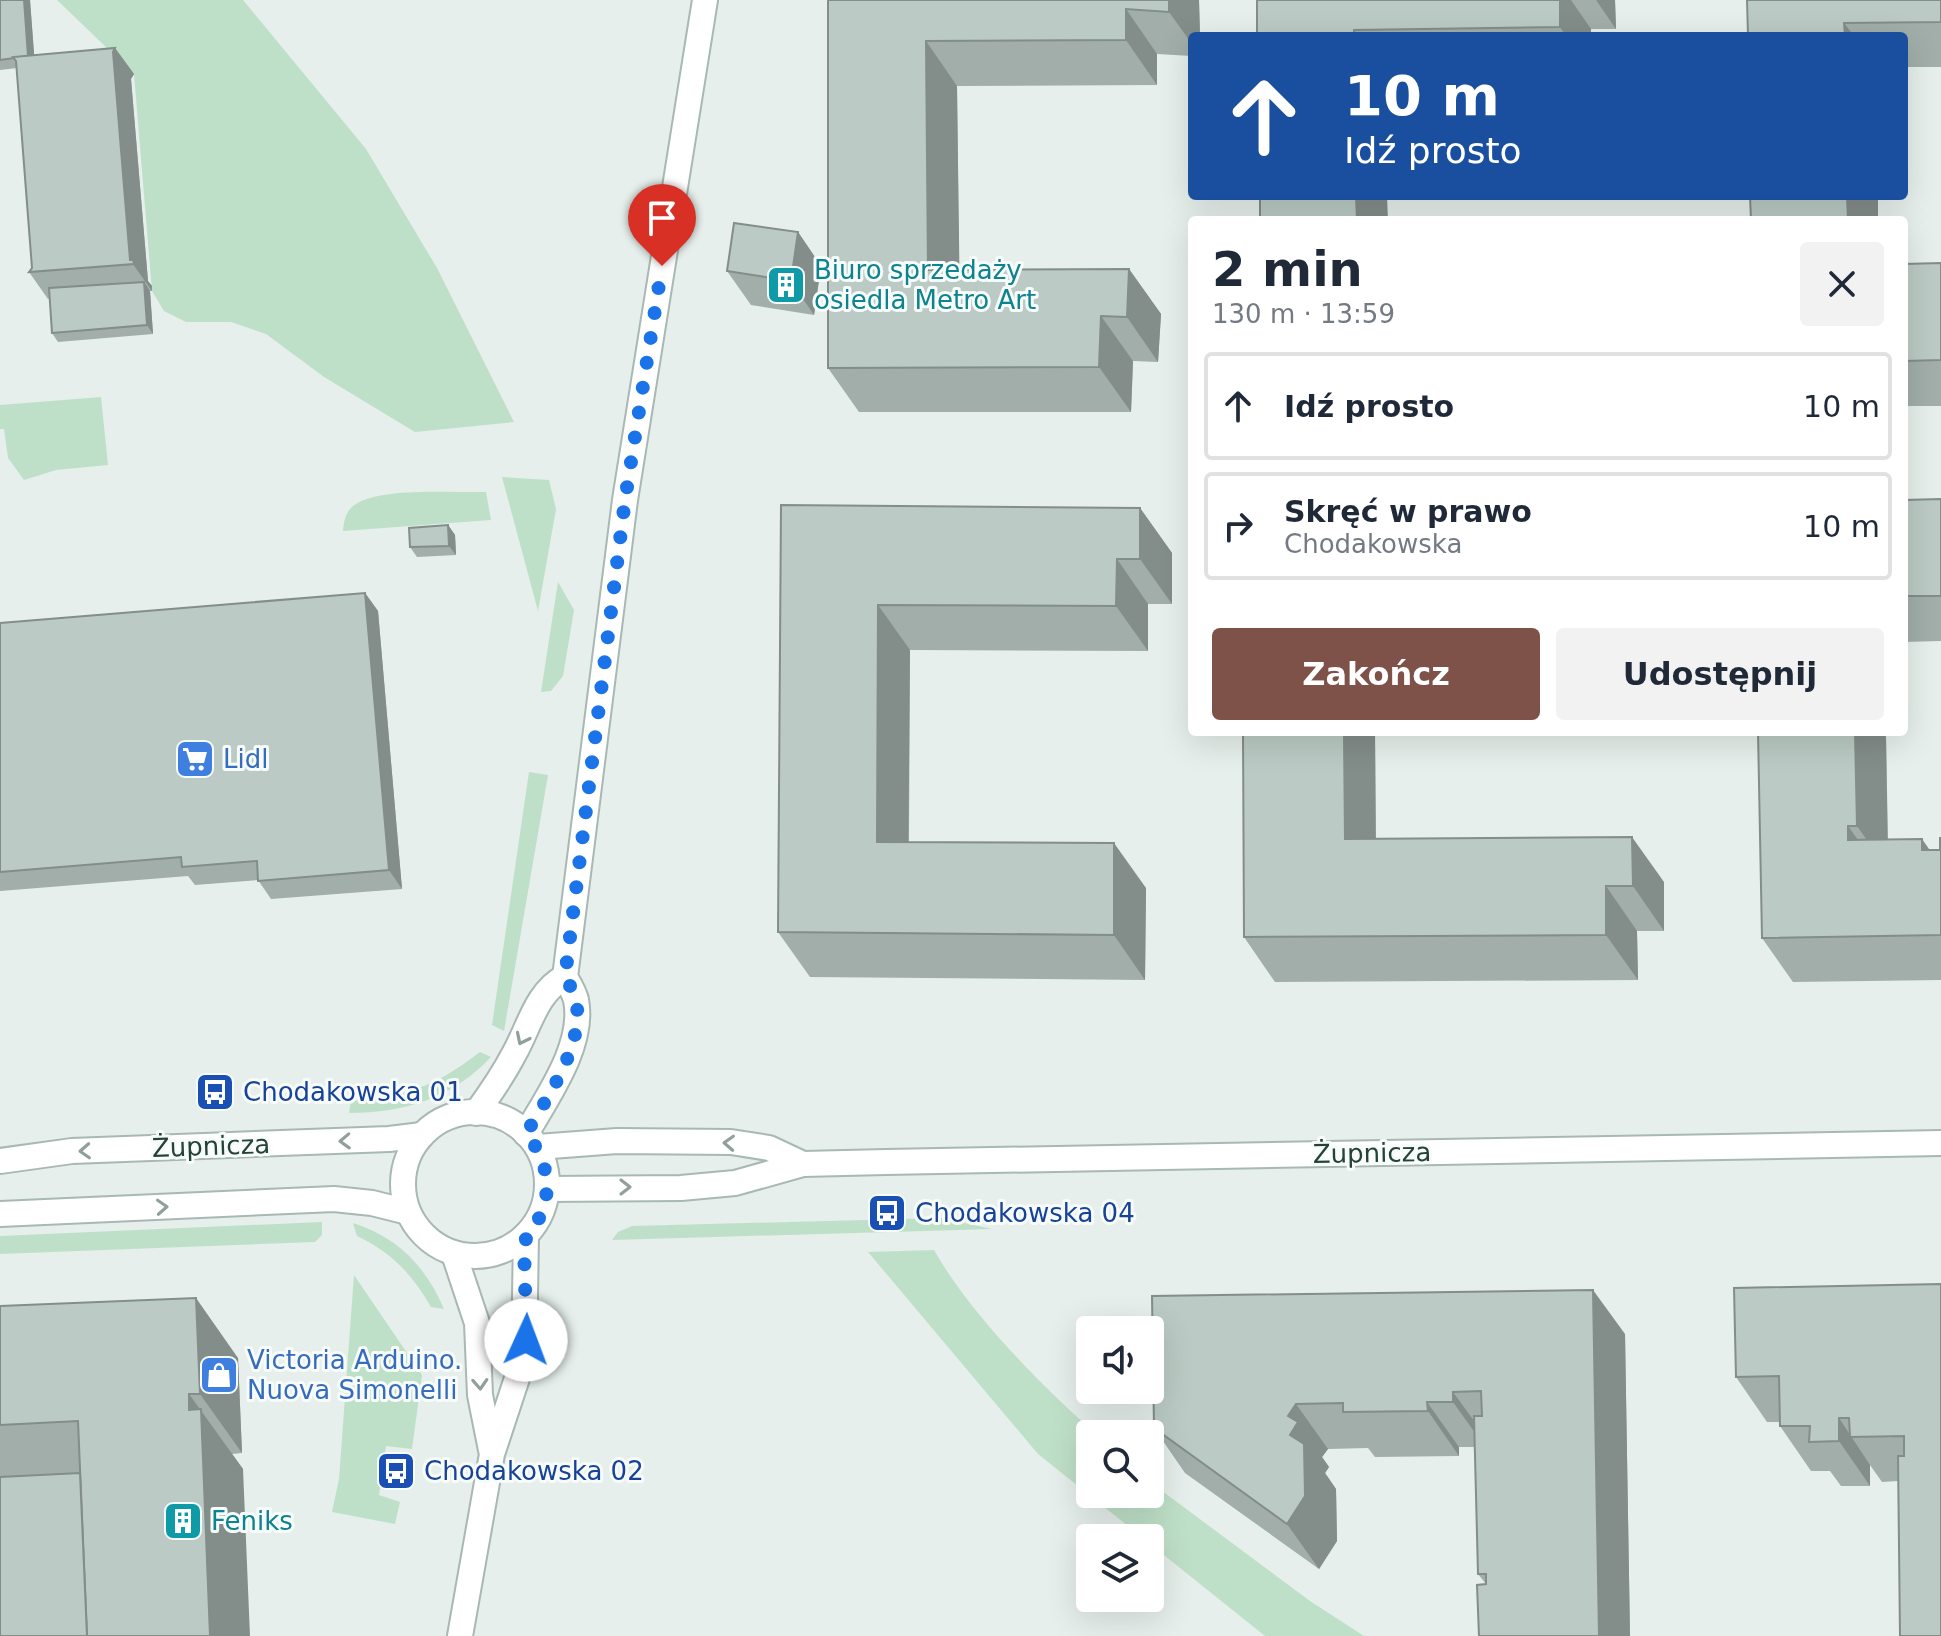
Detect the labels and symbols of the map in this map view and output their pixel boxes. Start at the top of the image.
pin [628,184,696,266]
place label: Biuro sprzedaży osiedla Metro Art [814,255,1036,315]
building icon: Biuro sprzedaży osiedla Metro Art [765,264,807,306]
supermarket icon: Lidl [174,738,216,780]
place label: Lidl [223,744,268,774]
one-way arrow [516,1031,532,1046]
bus stop icon: Chodakowska 01 [194,1071,236,1113]
place label: Chodakowska 01 [243,1077,463,1107]
street label: Żupnicza [151,1128,271,1163]
one-way arrow [338,1132,350,1149]
one-way arrow [722,1134,735,1151]
street label: Żupnicza [1313,1136,1431,1169]
one-way arrow [78,1142,91,1159]
one-way arrow [619,1178,632,1196]
bus stop icon: Chodakowska 04 [866,1192,908,1234]
one-way arrow [156,1198,169,1215]
place label: Chodakowska 04 [915,1198,1135,1228]
position arrow [484,1298,568,1382]
place label: Victoria Arduino. Nuova Simonelli [247,1345,462,1405]
shop icon: Victoria Arduino. Nuova Simonelli [198,1354,240,1396]
one-way arrow [471,1378,488,1391]
bus stop icon: Chodakowska 02 [375,1450,417,1492]
place label: Chodakowska 02 [424,1456,644,1486]
building icon: Feniks [162,1500,204,1542]
place label: Feniks [211,1506,293,1536]

